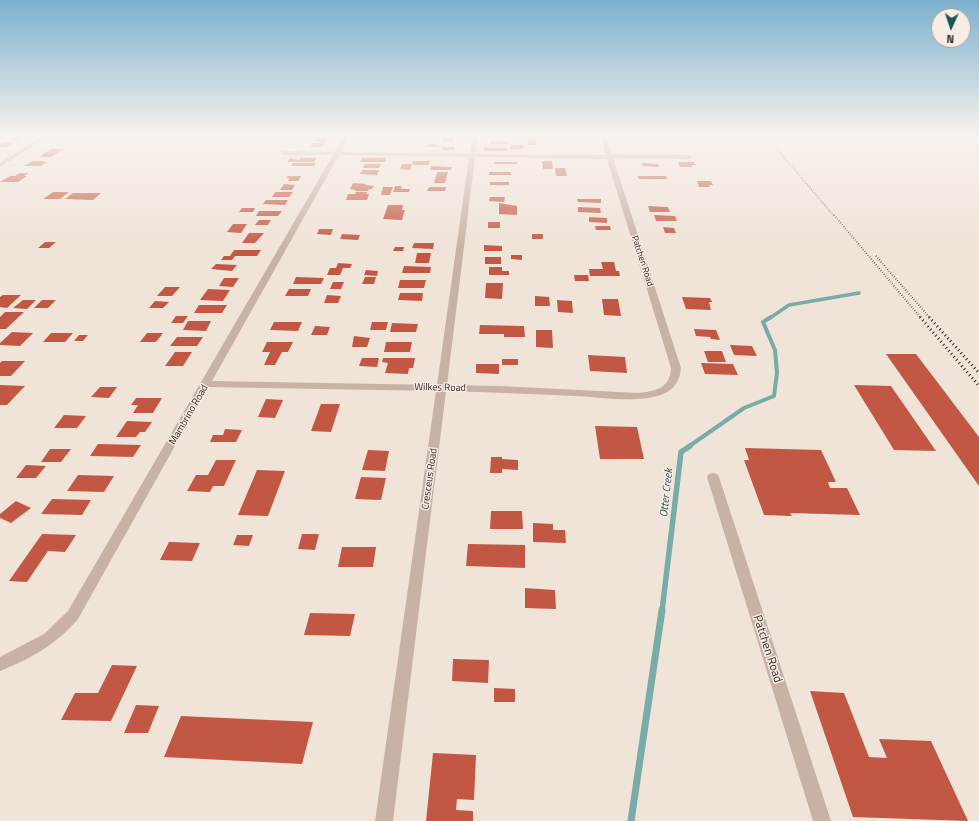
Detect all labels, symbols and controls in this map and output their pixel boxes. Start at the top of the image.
north arrow [931,8,971,48]
text: N [946,31,955,47]
street label: Patchen Road [629,234,655,288]
street label: Wilkes Road [414,382,466,394]
street label: Mambrino Road [167,383,211,447]
street label: Cresceus Road [420,448,440,510]
water label: Otter Creek [658,468,676,518]
street label: Patchen Road [749,613,785,685]

